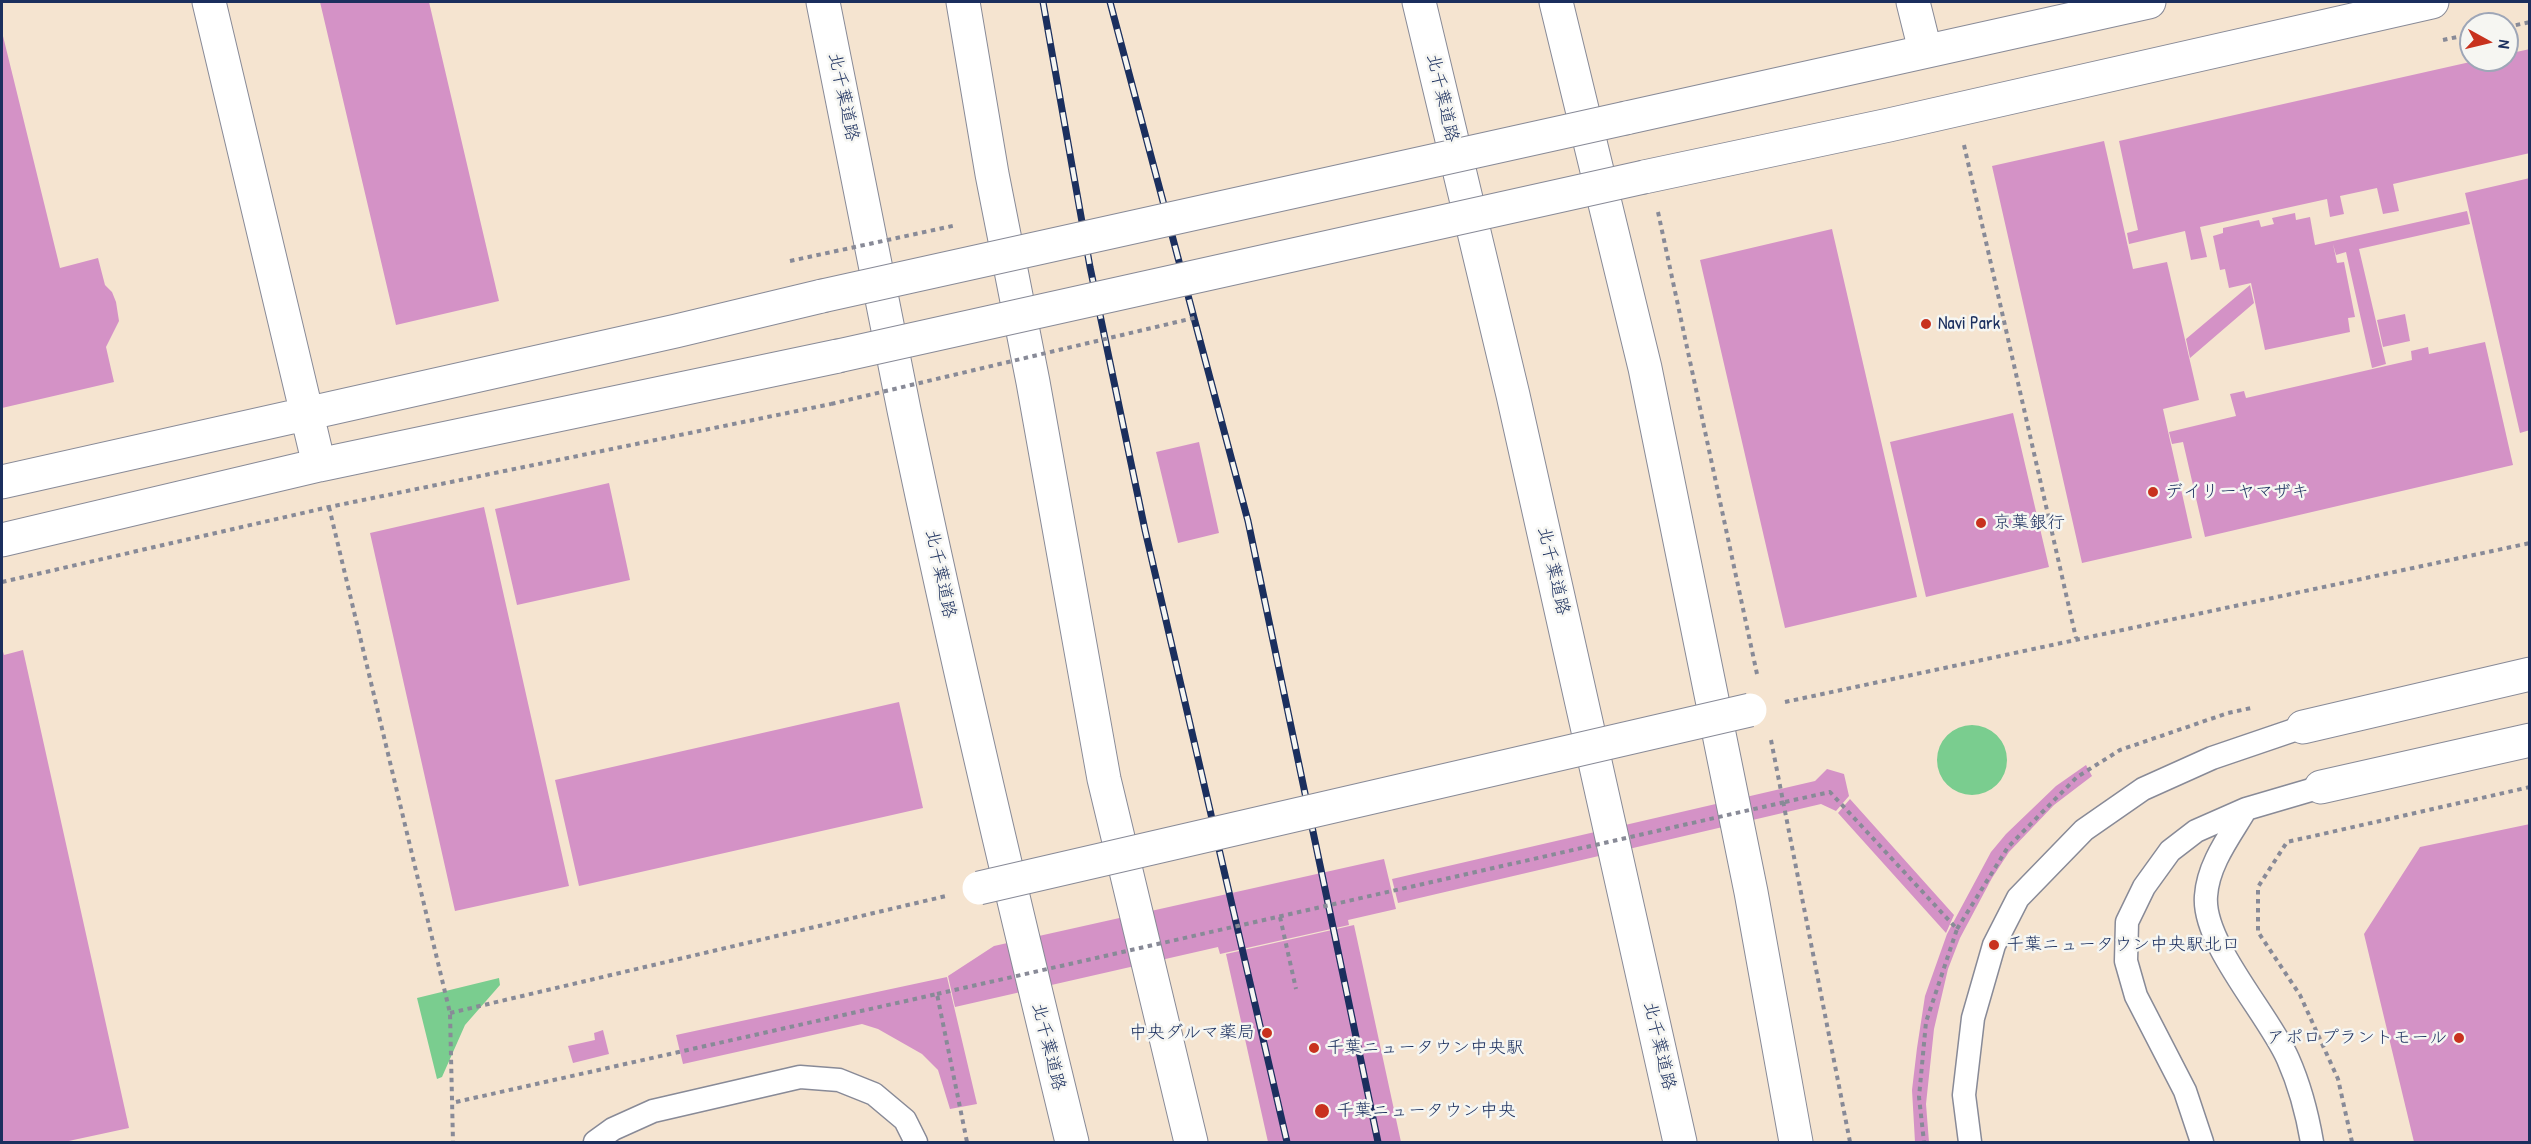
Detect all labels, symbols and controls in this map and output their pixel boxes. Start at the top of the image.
north arrow [2459,12,2519,72]
text: N [2493,38,2516,50]
street label: 北千葉道路 [823,51,863,143]
street label: 北千葉道路 [1421,52,1463,144]
place label: Navi Park [1938,313,2000,335]
marker: Navi Park [1919,317,1933,331]
place label: デイリーヤマザキ [2165,481,2309,503]
marker: デイリーヤマザキ [2146,485,2160,499]
place label: 京葉銀行 [1993,512,2065,534]
marker: 京葉銀行 [1974,516,1988,530]
street label: 北千葉道路 [1532,525,1574,617]
street label: 北千葉道路 [920,528,960,620]
place label: 千葉ニュータウン中央駅北口 [2006,934,2240,956]
marker: 千葉ニュータウン中央駅北口 [1987,938,2001,952]
street label: 北千葉道路 [1638,1000,1680,1092]
street label: 北千葉道路 [1027,1001,1069,1093]
place label: 中央ダルマ薬局 [1129,1022,1255,1044]
marker: 中央ダルマ薬局 [1260,1026,1274,1040]
place label: アポロプラントモール [2267,1027,2447,1049]
marker: アポロプラントモール [2452,1031,2466,1045]
place label: 千葉ニュータウン中央駅 [1326,1037,1524,1059]
marker: 千葉ニュータウン中央駅 [1307,1041,1321,1055]
place label: 千葉ニュータウン中央 [1336,1100,1516,1122]
marker: 千葉ニュータウン中央 [1313,1102,1331,1120]

